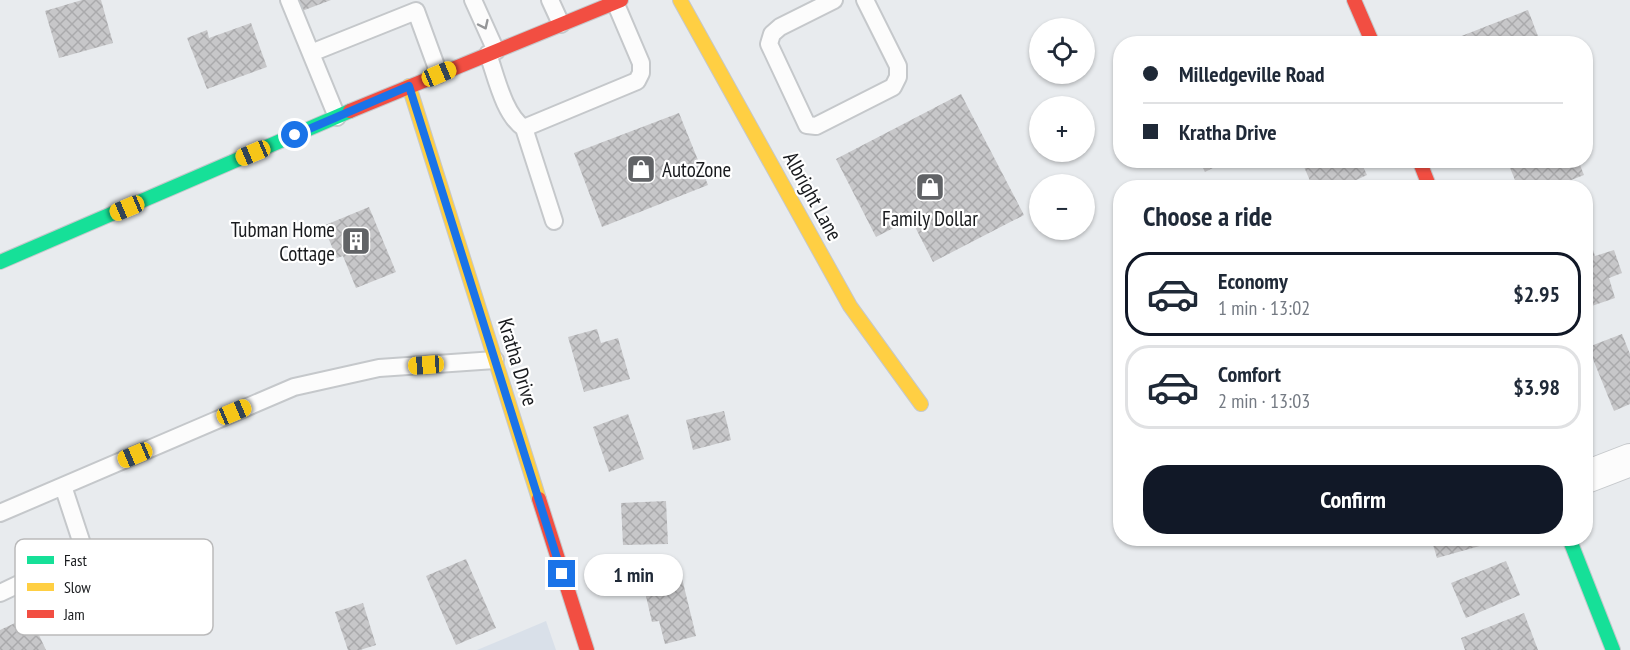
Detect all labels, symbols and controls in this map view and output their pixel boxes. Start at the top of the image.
map controls [1029,18,1095,240]
button: locate [1029,18,1095,84]
one-way arrow [477,19,489,30]
car [419,59,459,89]
text: Milledgeville Road [1179,60,1325,88]
button: + [1029,96,1095,162]
text: Kratha Drive [1179,118,1277,146]
route start [281,121,308,148]
car [233,138,273,168]
street label: Albright Lane [778,147,848,245]
shop icon: AutoZone [625,153,657,185]
place label: AutoZone [662,156,731,183]
shop icon: Family Dollar [914,171,946,203]
button: − [1029,174,1095,240]
car [107,193,147,223]
text: Choose a ride [1143,199,1272,233]
place label: Family Dollar [882,205,978,232]
place label: Tubman Home Cottage [231,216,335,267]
building icon: Tubman Home Cottage [340,225,372,257]
icon: car [1146,267,1200,321]
text: Economy [1218,267,1288,295]
text: $2.95 [1513,280,1560,308]
text: 1 min · 13:02 [1218,295,1310,321]
street label: Kratha Drive [492,315,544,409]
car [407,355,445,375]
icon: car [1146,360,1200,414]
text: Comfort [1218,360,1281,388]
text: $3.98 [1513,373,1560,401]
text: 2 min · 13:03 [1218,388,1310,414]
car [214,397,254,427]
car [115,440,155,470]
button: Confirm [1143,465,1563,534]
legend [15,539,213,635]
text: Fast [64,550,87,570]
callout: 1 min [583,553,682,595]
route end [548,560,575,587]
text: 1 min [613,562,654,588]
text: Slow [64,577,91,597]
text: Jam [63,604,85,624]

